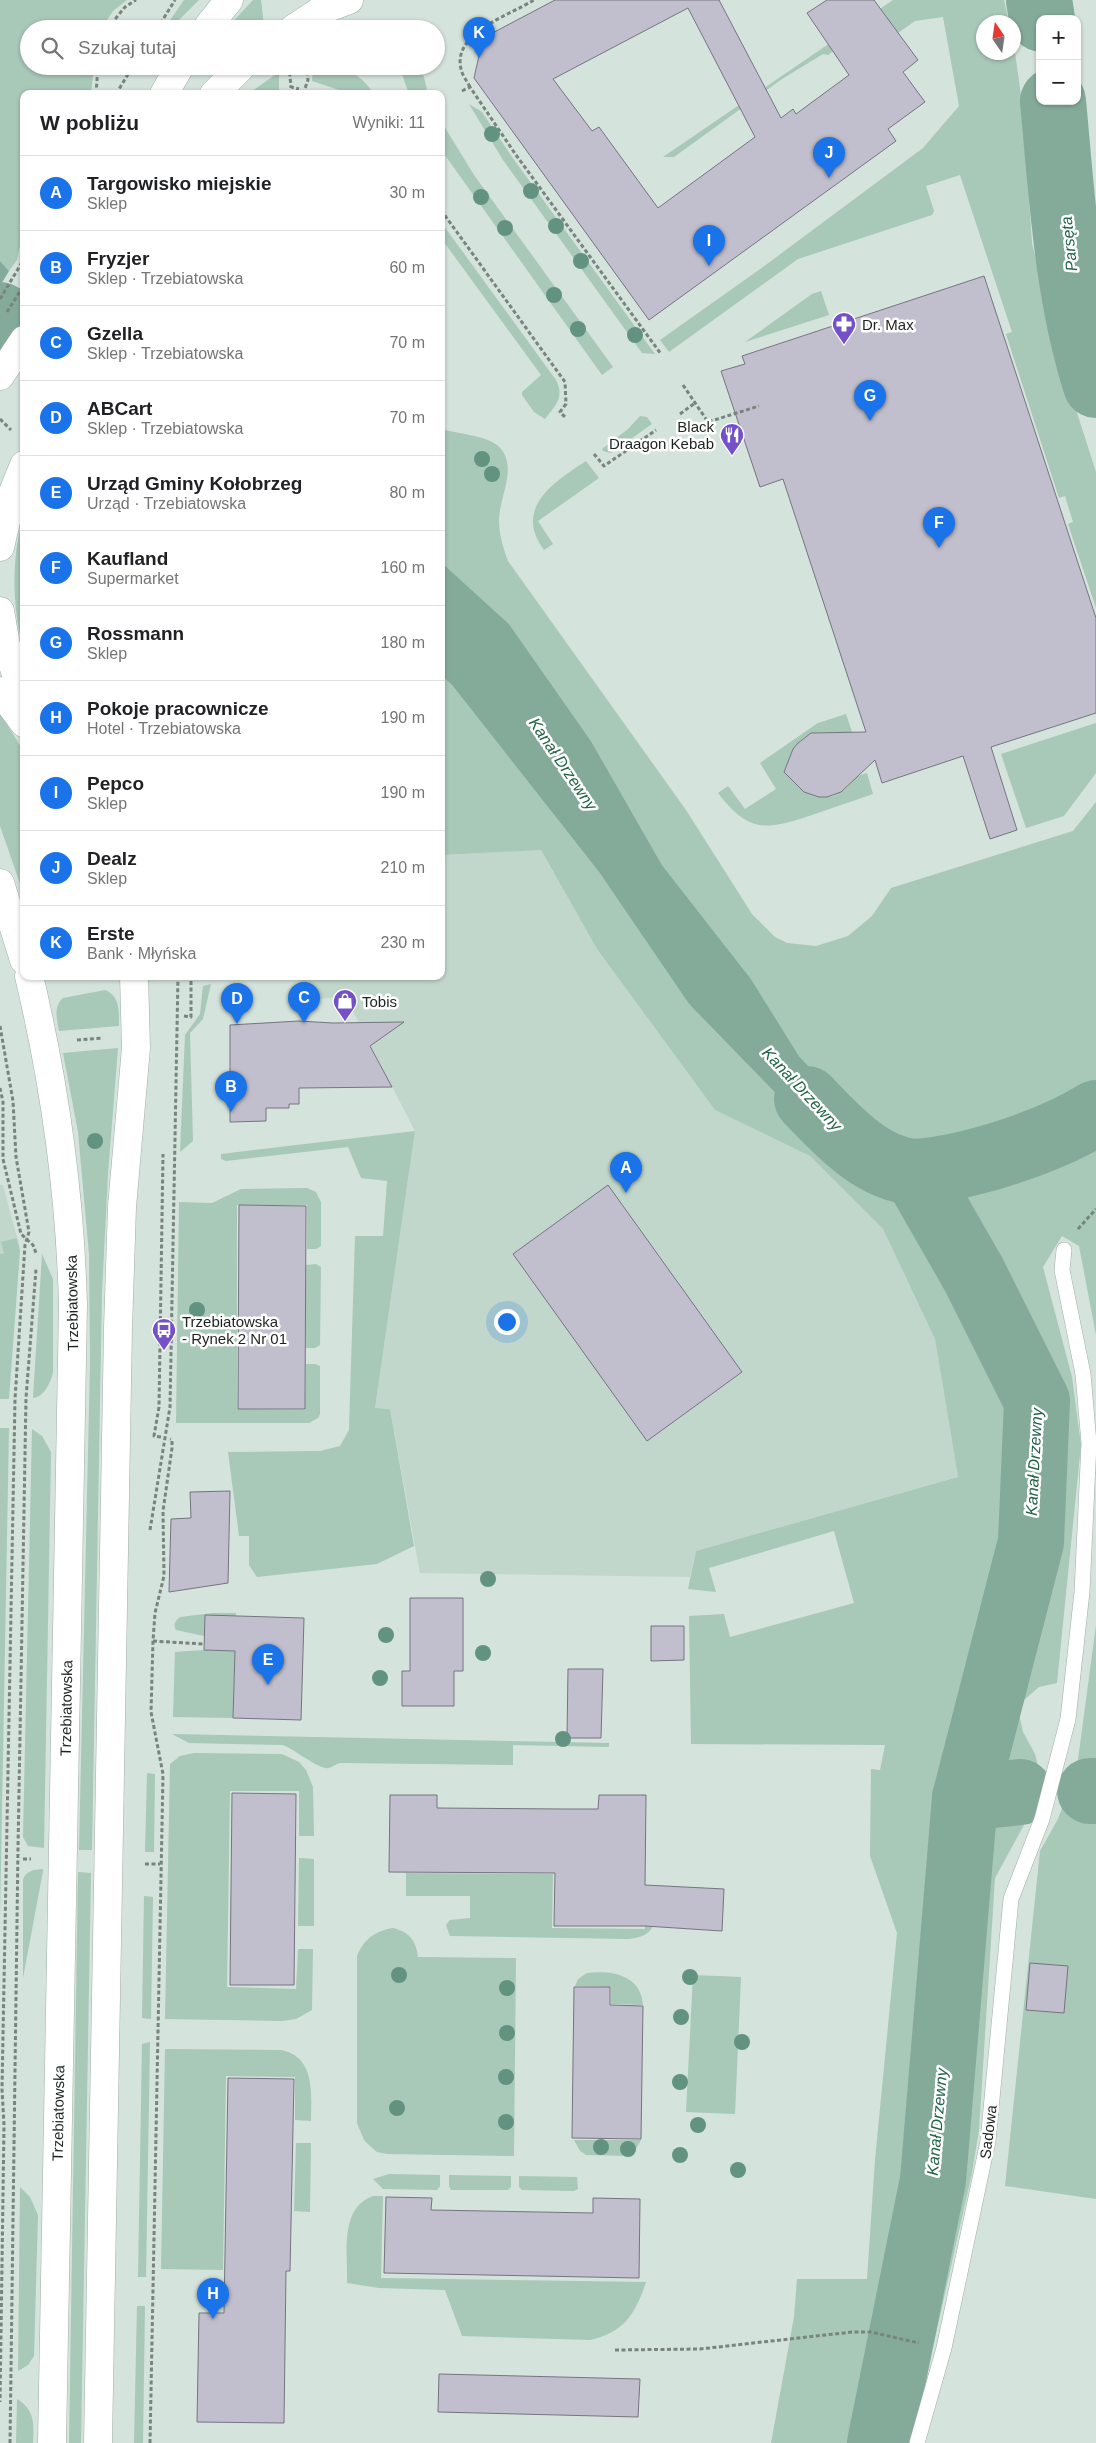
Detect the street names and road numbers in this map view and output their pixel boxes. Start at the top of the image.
street label: Trzebiatowska [63,1254,81,1351]
street label: Trzebiatowska [57,1659,75,1756]
street label: Trzebiatowska [49,2064,67,2161]
street label: Sadowa [976,2103,1000,2160]

